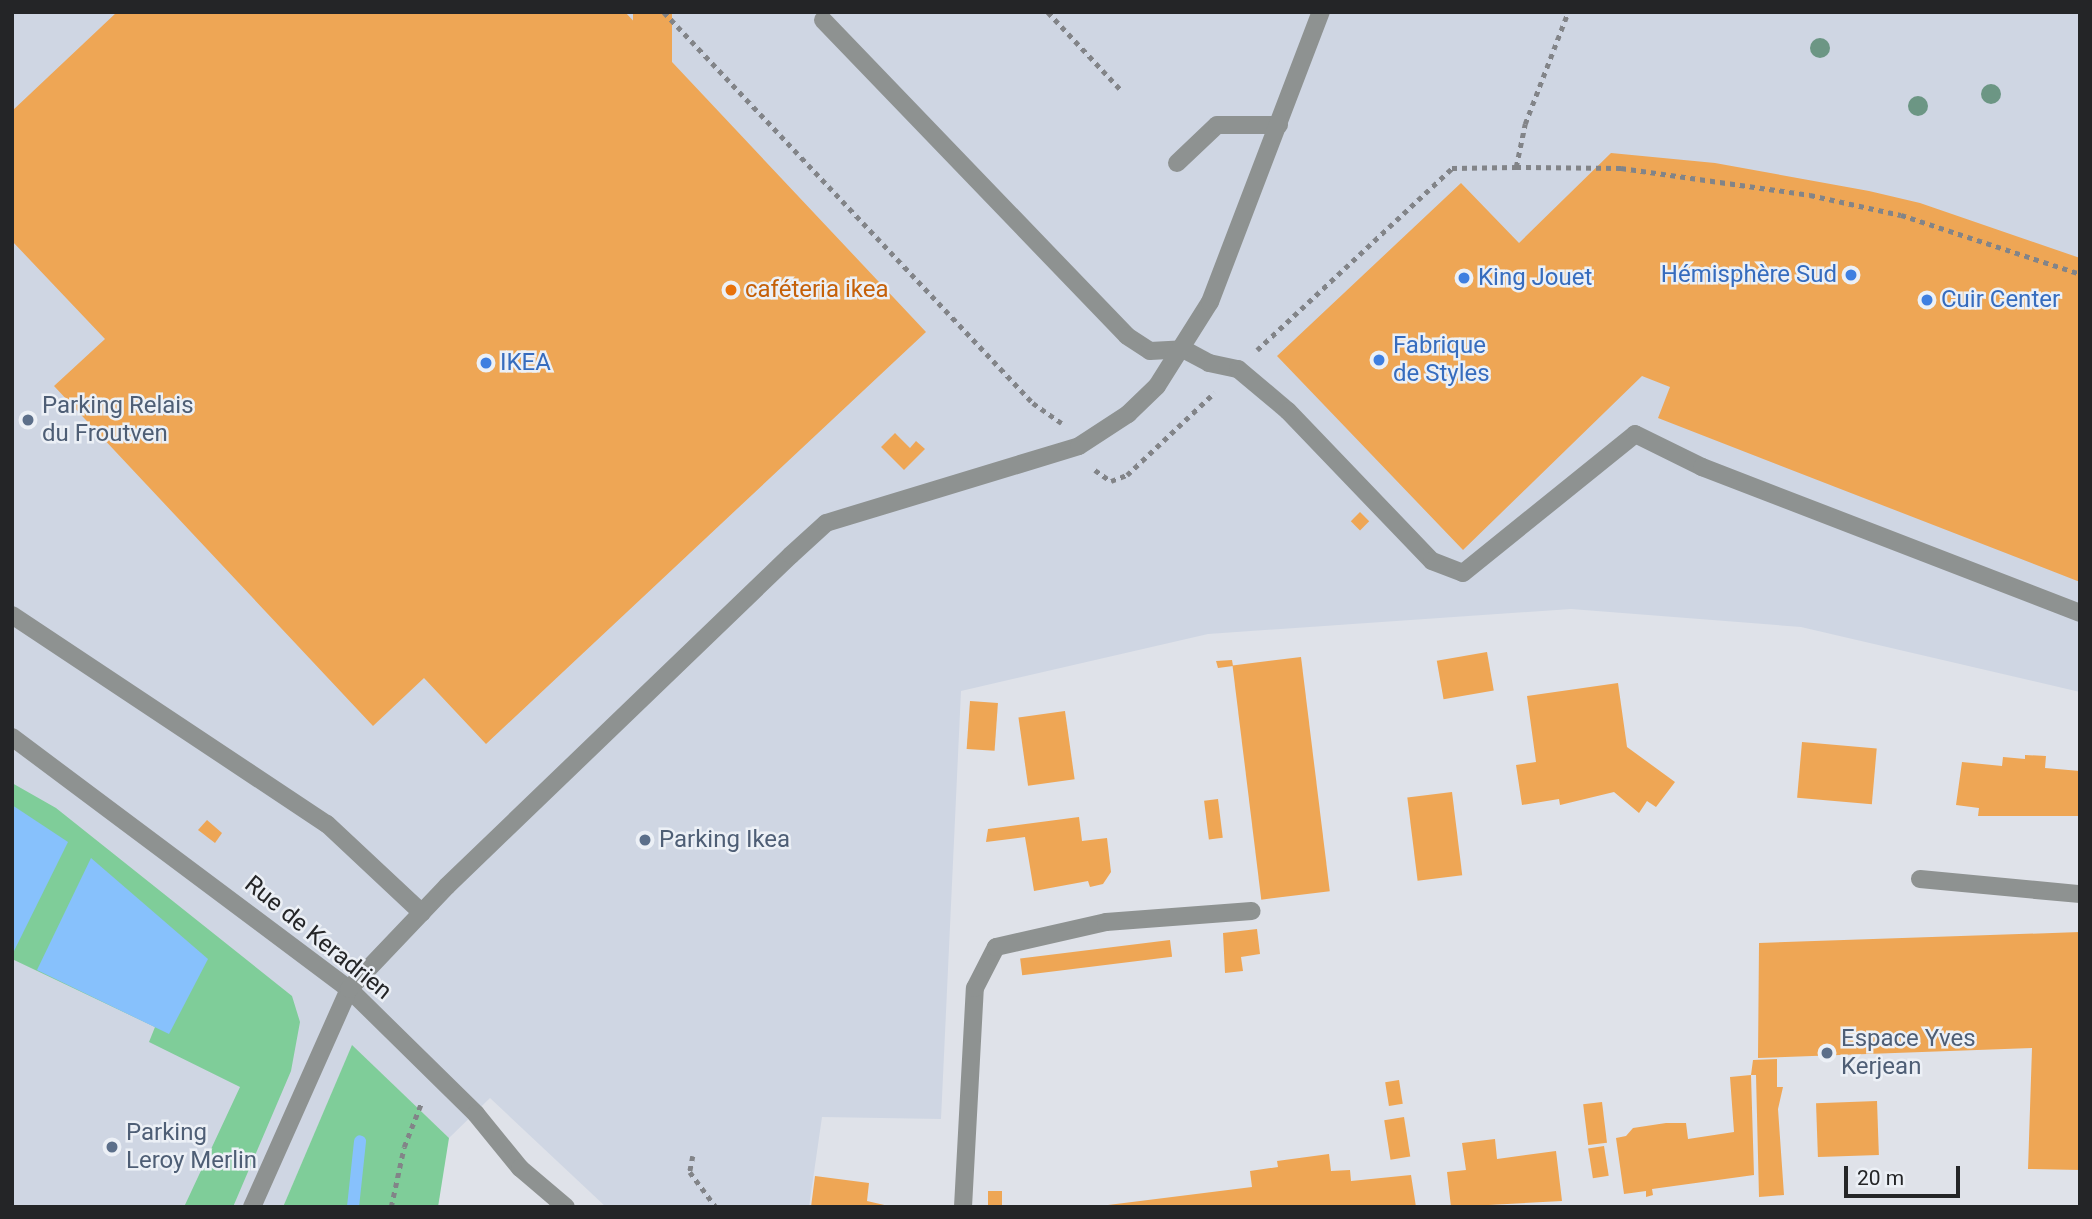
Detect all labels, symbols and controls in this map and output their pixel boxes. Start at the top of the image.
place label: Hémisphère Sud [1661,261,1837,289]
place label: King Jouet [1478,264,1592,292]
marker: Hémisphère Sud [1843,267,1859,283]
marker: King Jouet [1456,270,1472,286]
place label: caféteria ikea [745,276,889,304]
marker: caféteria ikea [723,282,739,298]
place label: Cuir Center [1941,286,2060,314]
marker: Cuir Center [1919,292,1935,308]
place label: Fabrique de Styles [1393,332,1490,388]
place label: IKEA [500,349,551,377]
marker: Fabrique de Styles [1371,352,1387,368]
marker: IKEA [478,355,494,371]
place label: Parking Relais du Froutven [42,392,194,448]
marker: Parking Relais du Froutven [20,412,36,428]
place label: Parking Ikea [659,826,790,854]
marker: Parking Ikea [637,832,653,848]
street label: Rue de Keradrien [239,870,397,1006]
place label: Espace Yves Kerjean [1841,1025,1976,1081]
marker: Espace Yves Kerjean [1819,1045,1835,1061]
place label: Parking Leroy Merlin [126,1119,257,1175]
marker: Parking Leroy Merlin [104,1139,120,1155]
scale bar [1847,1152,1962,1196]
text: 20 m [1857,1166,1904,1190]

